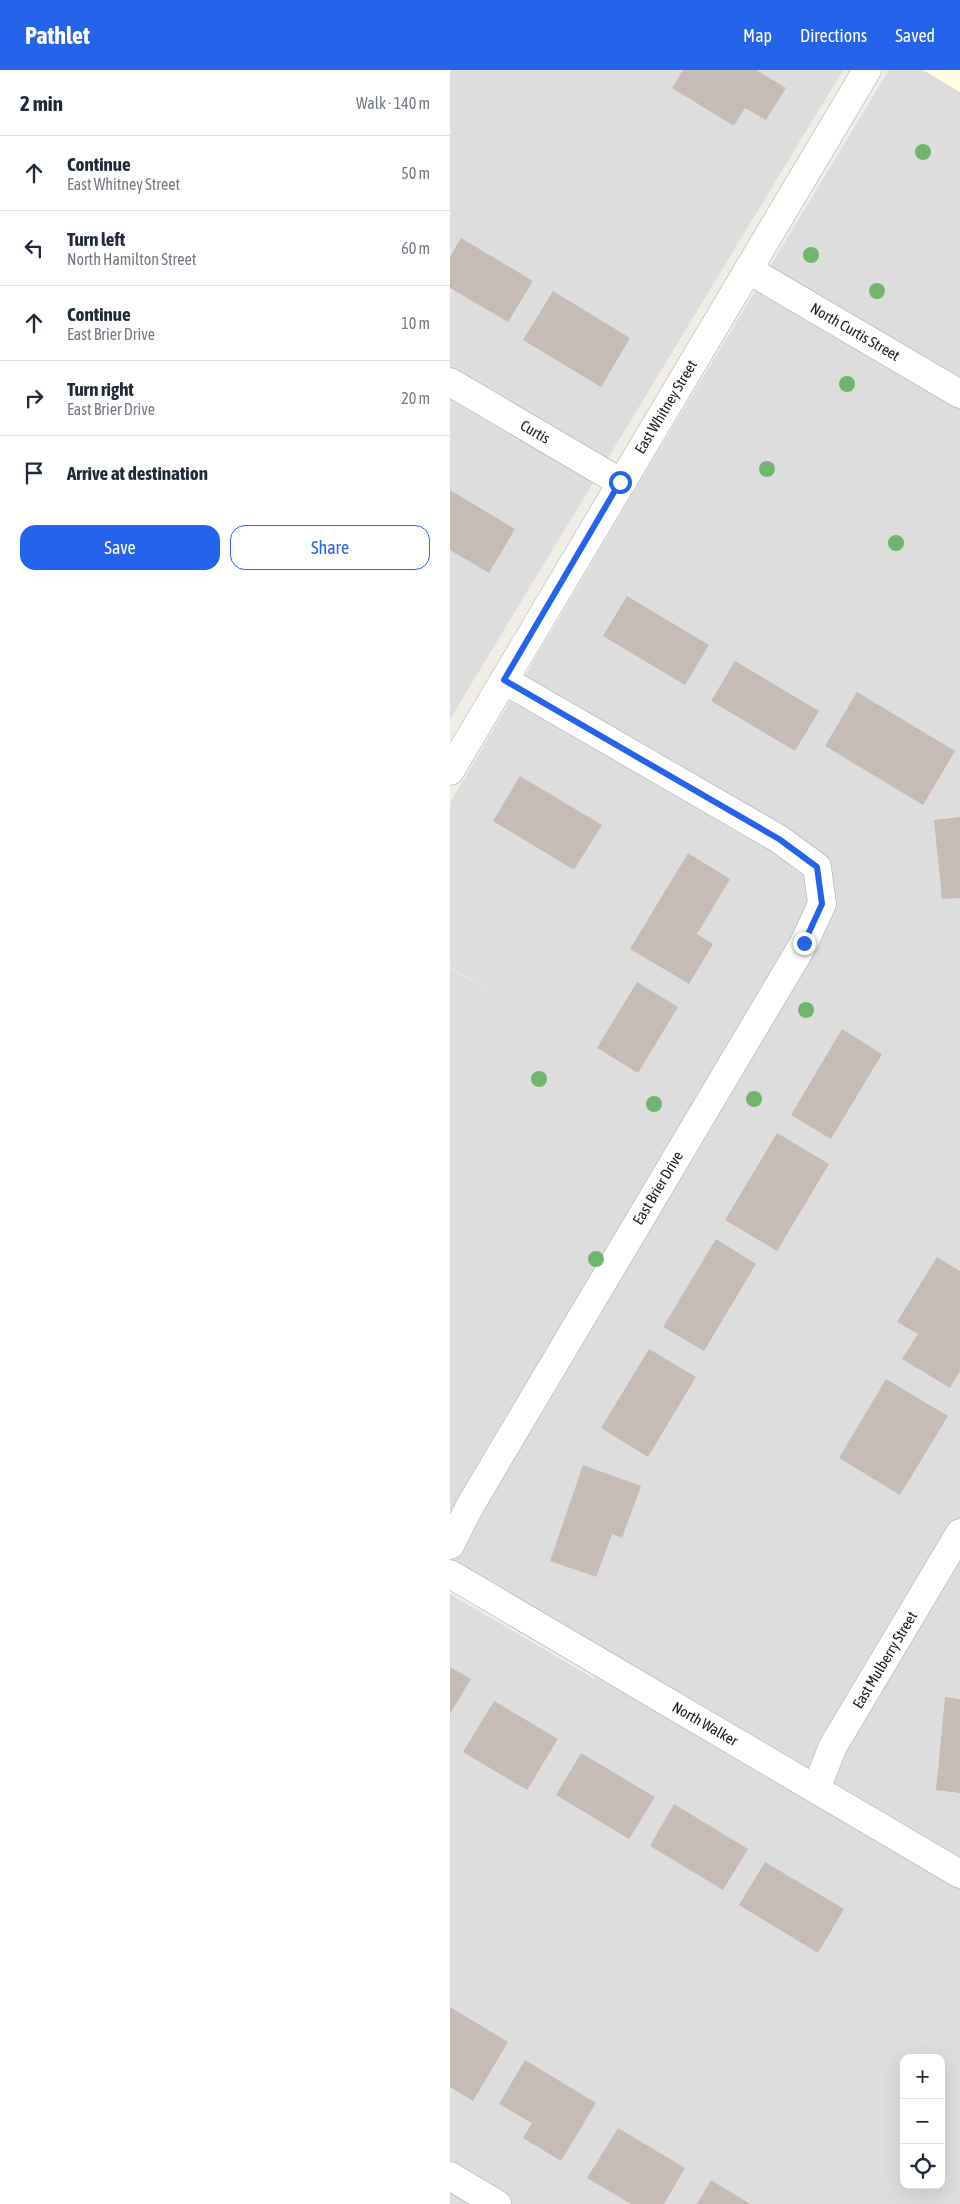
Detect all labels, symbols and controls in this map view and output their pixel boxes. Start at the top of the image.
text: Pathlet [25,22,90,49]
text: Map [743,25,772,46]
text: Directions [800,25,867,46]
text: Saved [895,25,935,46]
text: 2 min [20,91,63,115]
text: Walk · 140 m [356,94,430,112]
text: Continue [67,153,131,175]
icon: ahead [20,159,48,187]
text: 50 m [401,164,430,182]
text: East Whitney Street [67,175,180,193]
text: Turn left [67,228,125,250]
icon: left [20,234,48,262]
text: 60 m [401,239,430,257]
text: North Hamilton Street [67,250,196,268]
street label: North Curtis Street [808,299,903,364]
text: Continue [67,303,131,325]
icon: ahead [20,309,48,337]
text: 10 m [401,314,430,332]
text: East Brier Drive [67,325,155,343]
street label: East Whitney Street [631,357,700,457]
text: Turn right [67,378,134,400]
icon: right [20,384,48,412]
text: 20 m [401,389,430,407]
text: East Brier Drive [67,400,155,418]
street label: Curtis [517,416,553,447]
icon: arrive [20,459,48,487]
text: Arrive at destination [67,462,208,484]
route start [609,471,632,494]
button: Save [20,525,220,570]
button: Share [230,525,430,570]
route end [793,932,816,955]
street label: East Brier Drive [629,1148,686,1227]
street label: East Mulberry Street [849,1608,920,1711]
street label: North Walker [669,1698,741,1749]
map controls [900,2054,945,2189]
button: + [900,2054,945,2099]
button: − [900,2099,945,2144]
button: locate [900,2144,945,2189]

